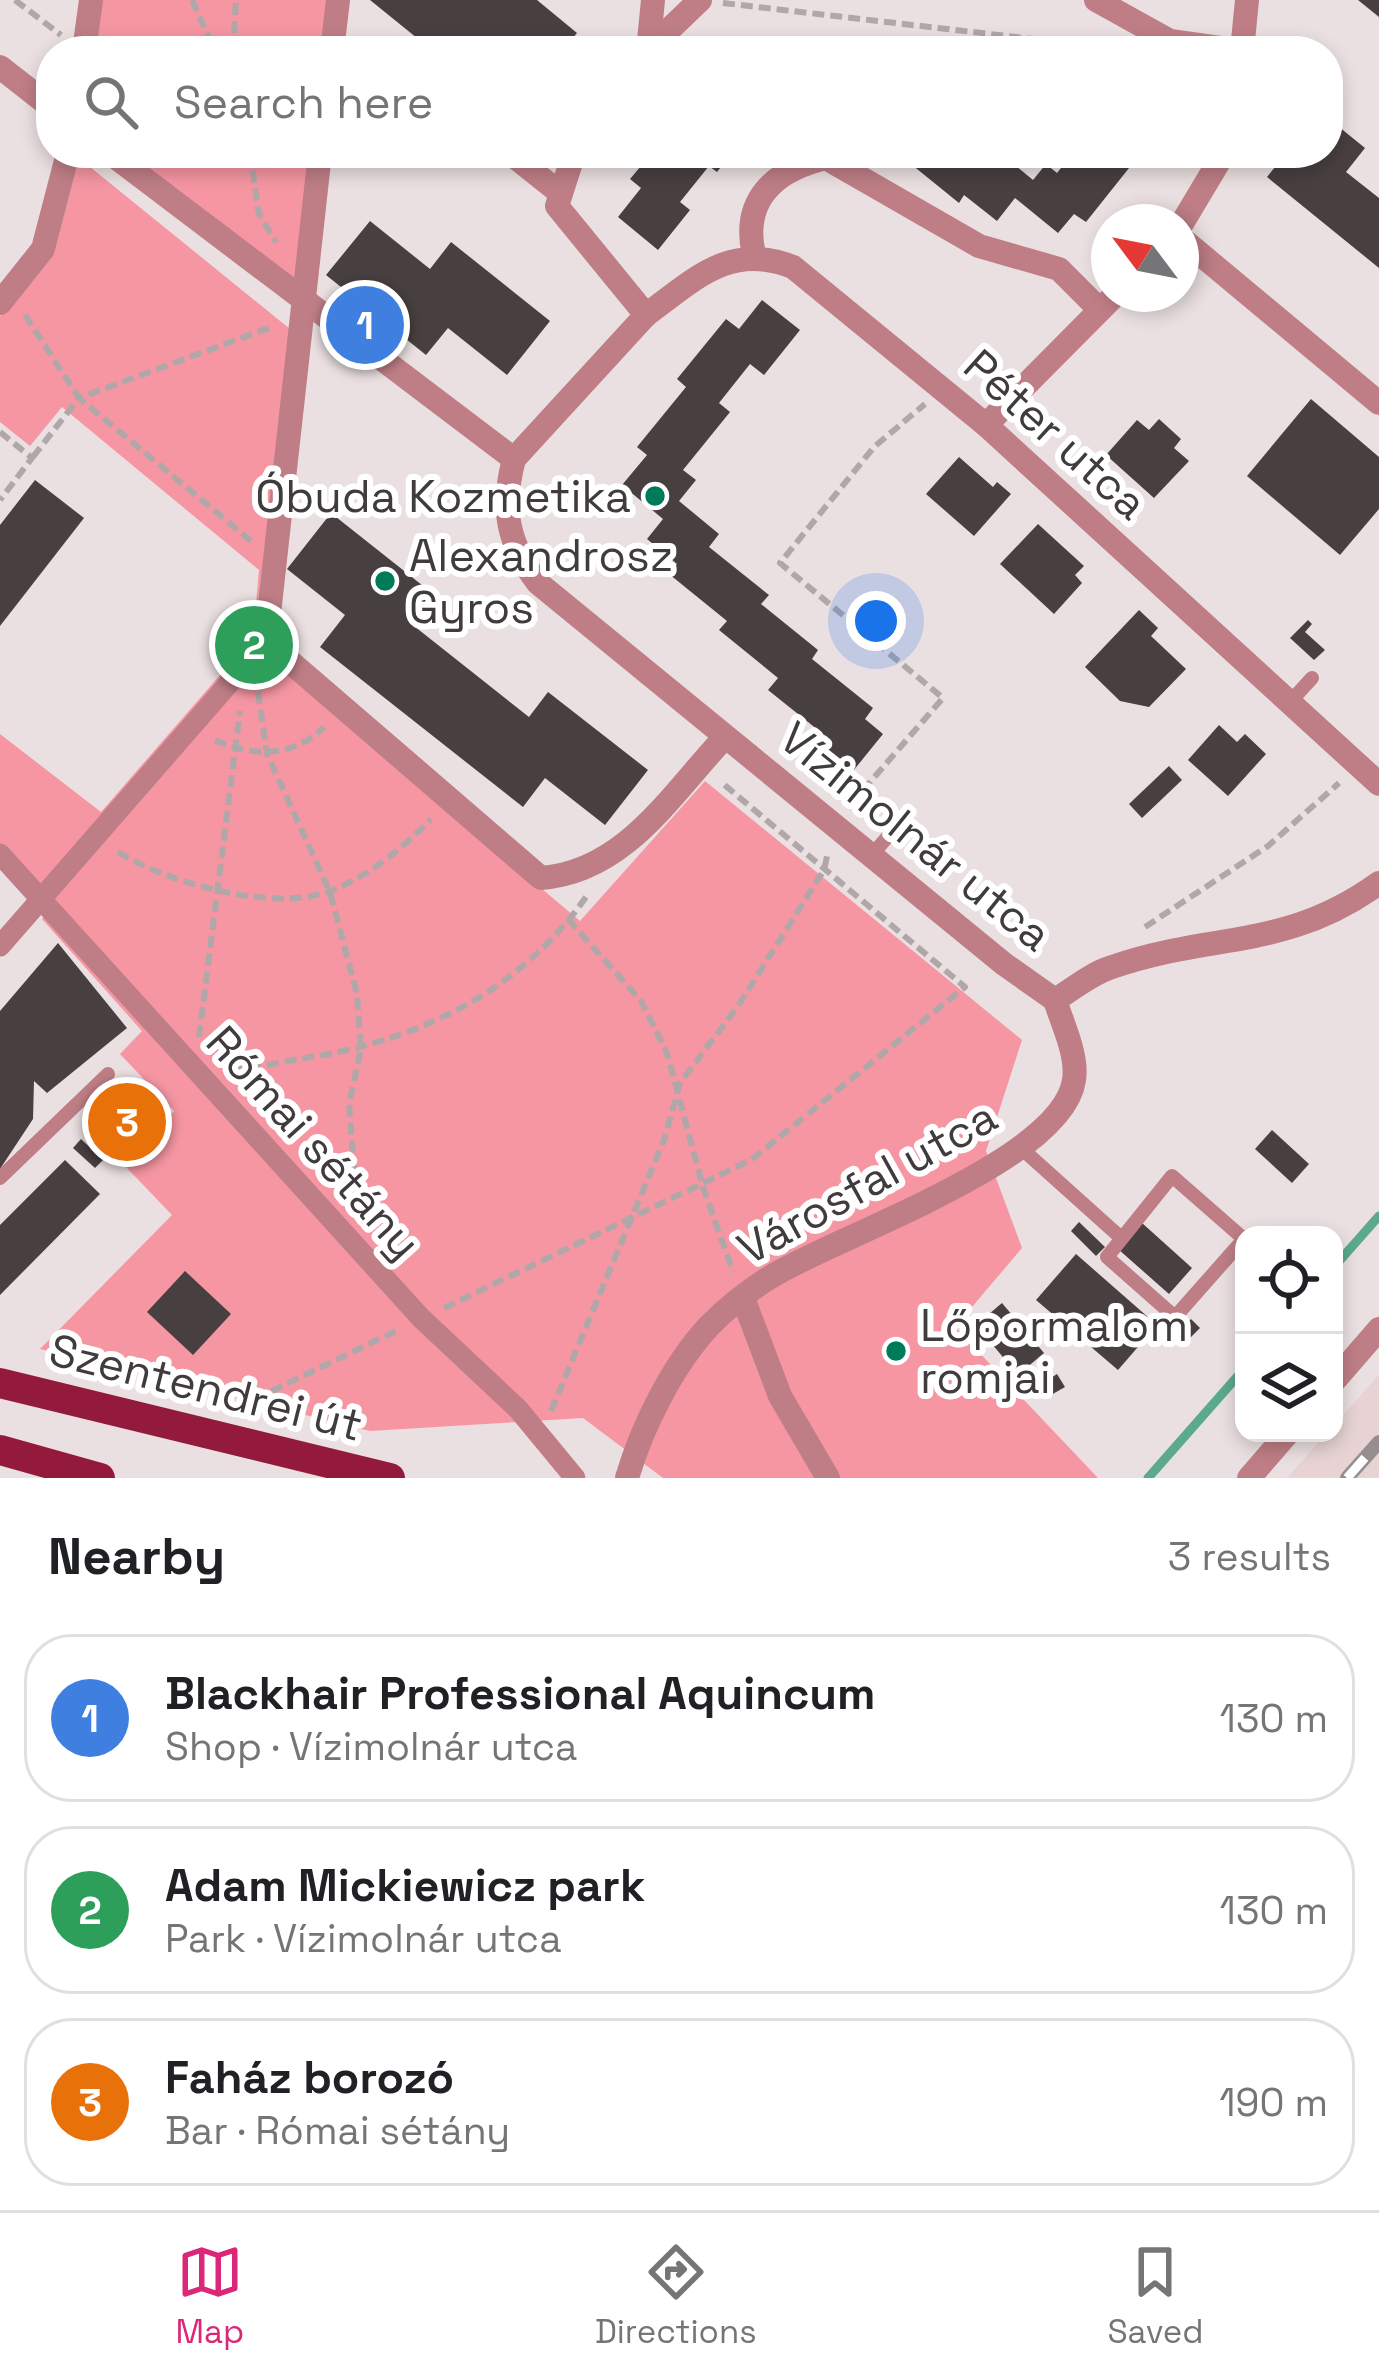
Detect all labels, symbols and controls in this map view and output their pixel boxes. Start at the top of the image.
search box [36,36,1343,168]
icon: search [78,69,144,135]
text: Search here [174,74,433,131]
north arrow [1091,204,1199,312]
pin: 1 [326,280,404,370]
street label: Péter utca [952,337,1159,532]
place label: Óbuda Kozmetika [255,468,631,525]
marker: Óbuda Kozmetika [642,483,668,509]
place label: Alexandrosz Gyros [409,527,673,636]
marker: Alexandrosz Gyros [372,568,398,594]
your location [846,591,906,651]
pin: 2 [215,600,293,690]
street label: Vízimolnár utca [768,709,1063,963]
street label: Római sétány [194,1014,433,1271]
pin: 3 [88,1077,166,1167]
street label: Városfal utca [728,1088,1007,1277]
map controls [1235,1226,1343,1442]
button: locate [1235,1226,1343,1334]
place label: Lőpormalom romjai [920,1297,1188,1406]
street label: Szentendrei út [44,1321,368,1454]
button: layers [1235,1334,1343,1442]
marker: Lőpormalom romjai [883,1338,909,1364]
text: Nearby [48,1524,225,1589]
text: 3 results [1168,1532,1331,1581]
text: Blackhair Professional Aquincum [165,1665,875,1722]
text: 1 [81,1694,99,1743]
text: 130 m [1220,1694,1328,1743]
text: Shop · Vízimolnár utca [165,1722,578,1771]
text: Adam Mickiewicz park [165,1857,645,1914]
text: 2 [78,1886,102,1935]
text: 130 m [1220,1886,1328,1935]
text: Park · Vízimolnár utca [165,1914,562,1963]
text: Faház borozó [165,2049,454,2106]
text: 3 [78,2078,102,2127]
text: 190 m [1219,2078,1328,2127]
text: Bar · Római sétány [165,2106,510,2155]
tab: Map [175,2239,244,2353]
tab: Directions [595,2239,757,2353]
tab: Saved [1107,2239,1204,2353]

